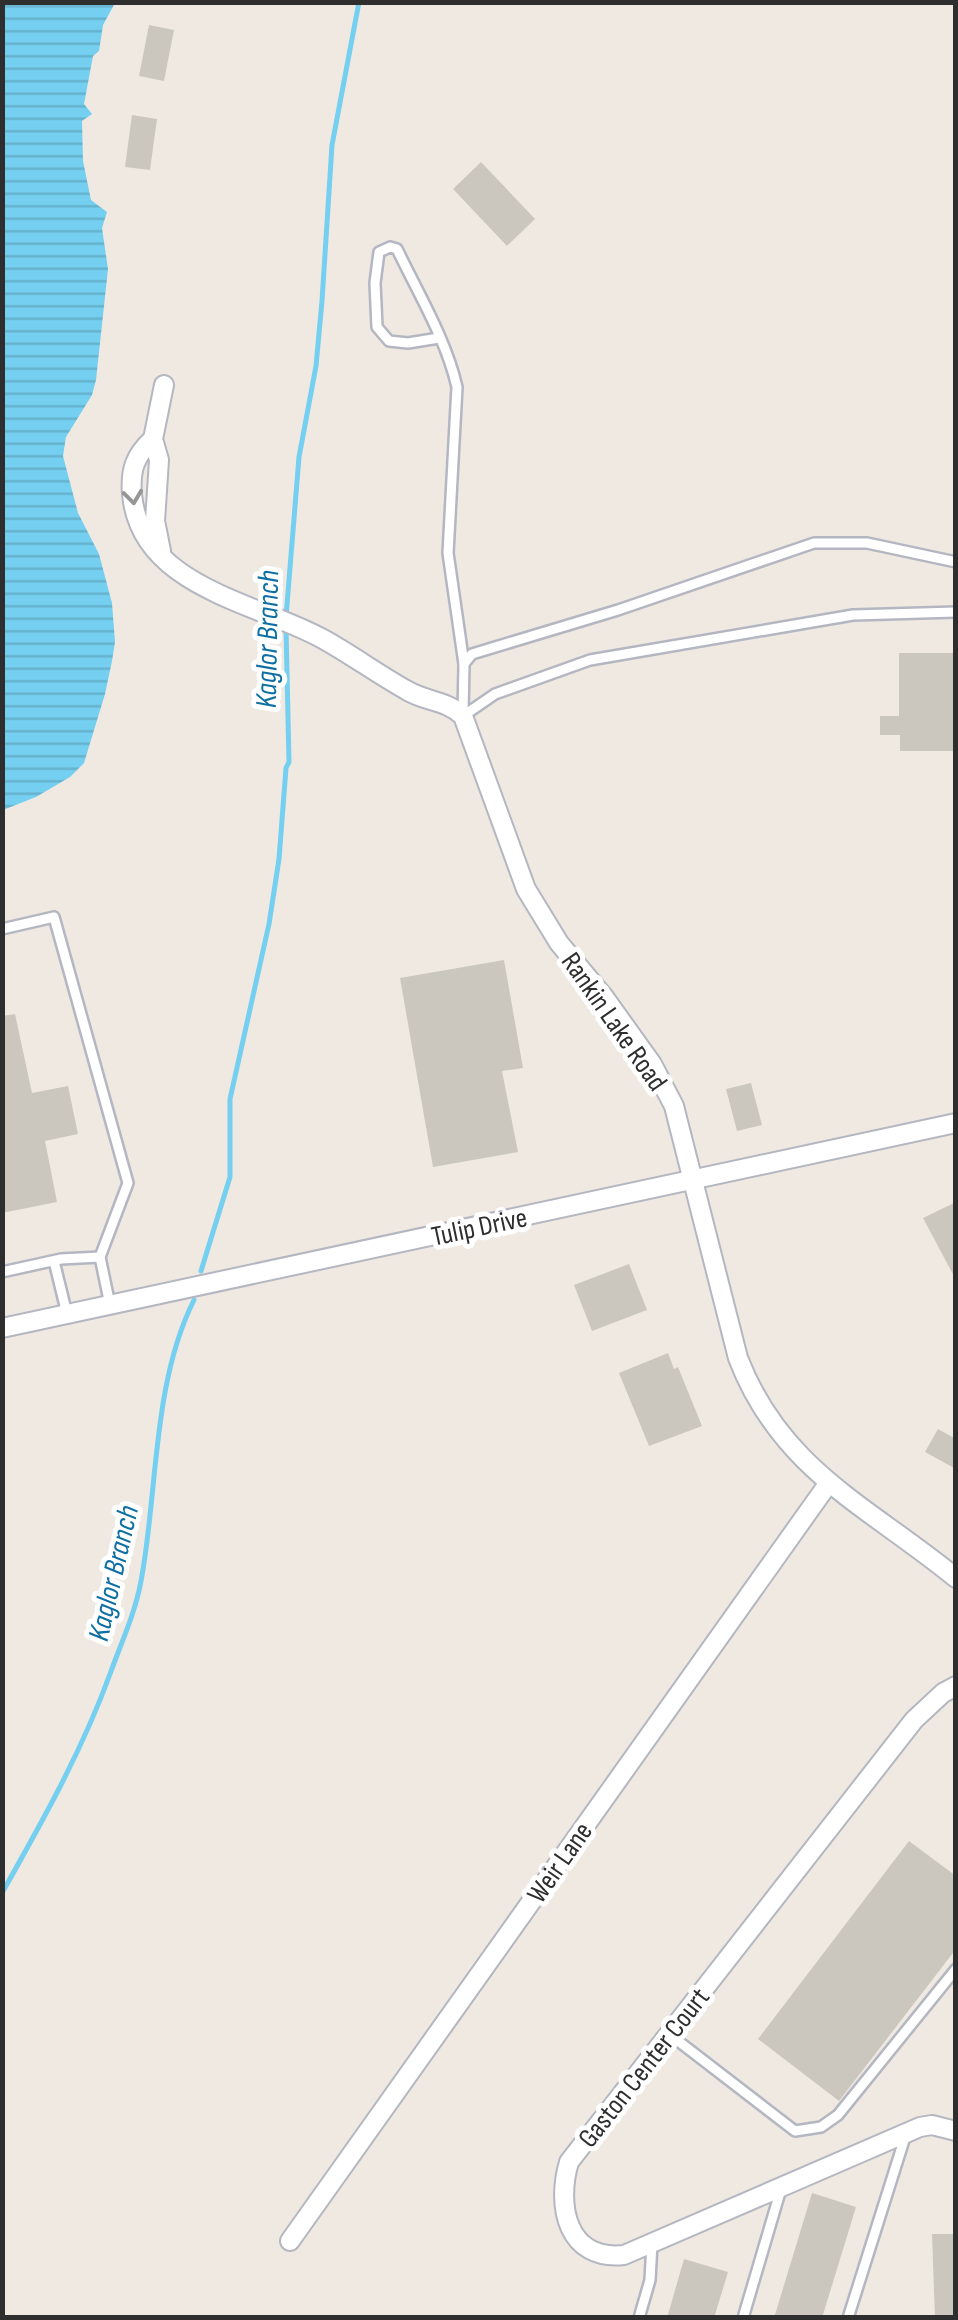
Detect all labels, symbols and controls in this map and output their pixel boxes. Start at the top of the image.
one-way arrow [122,489,143,505]
water label: Kaglor Branch [249,570,287,708]
street label: Rankin Lake Road [554,946,674,1097]
street label: Tulip Drive [428,1201,530,1254]
water label: Kaglor Branch [81,1502,147,1645]
street label: Weir Lane [521,1816,600,1910]
street label: Gaston Center Court [572,1982,717,2154]

